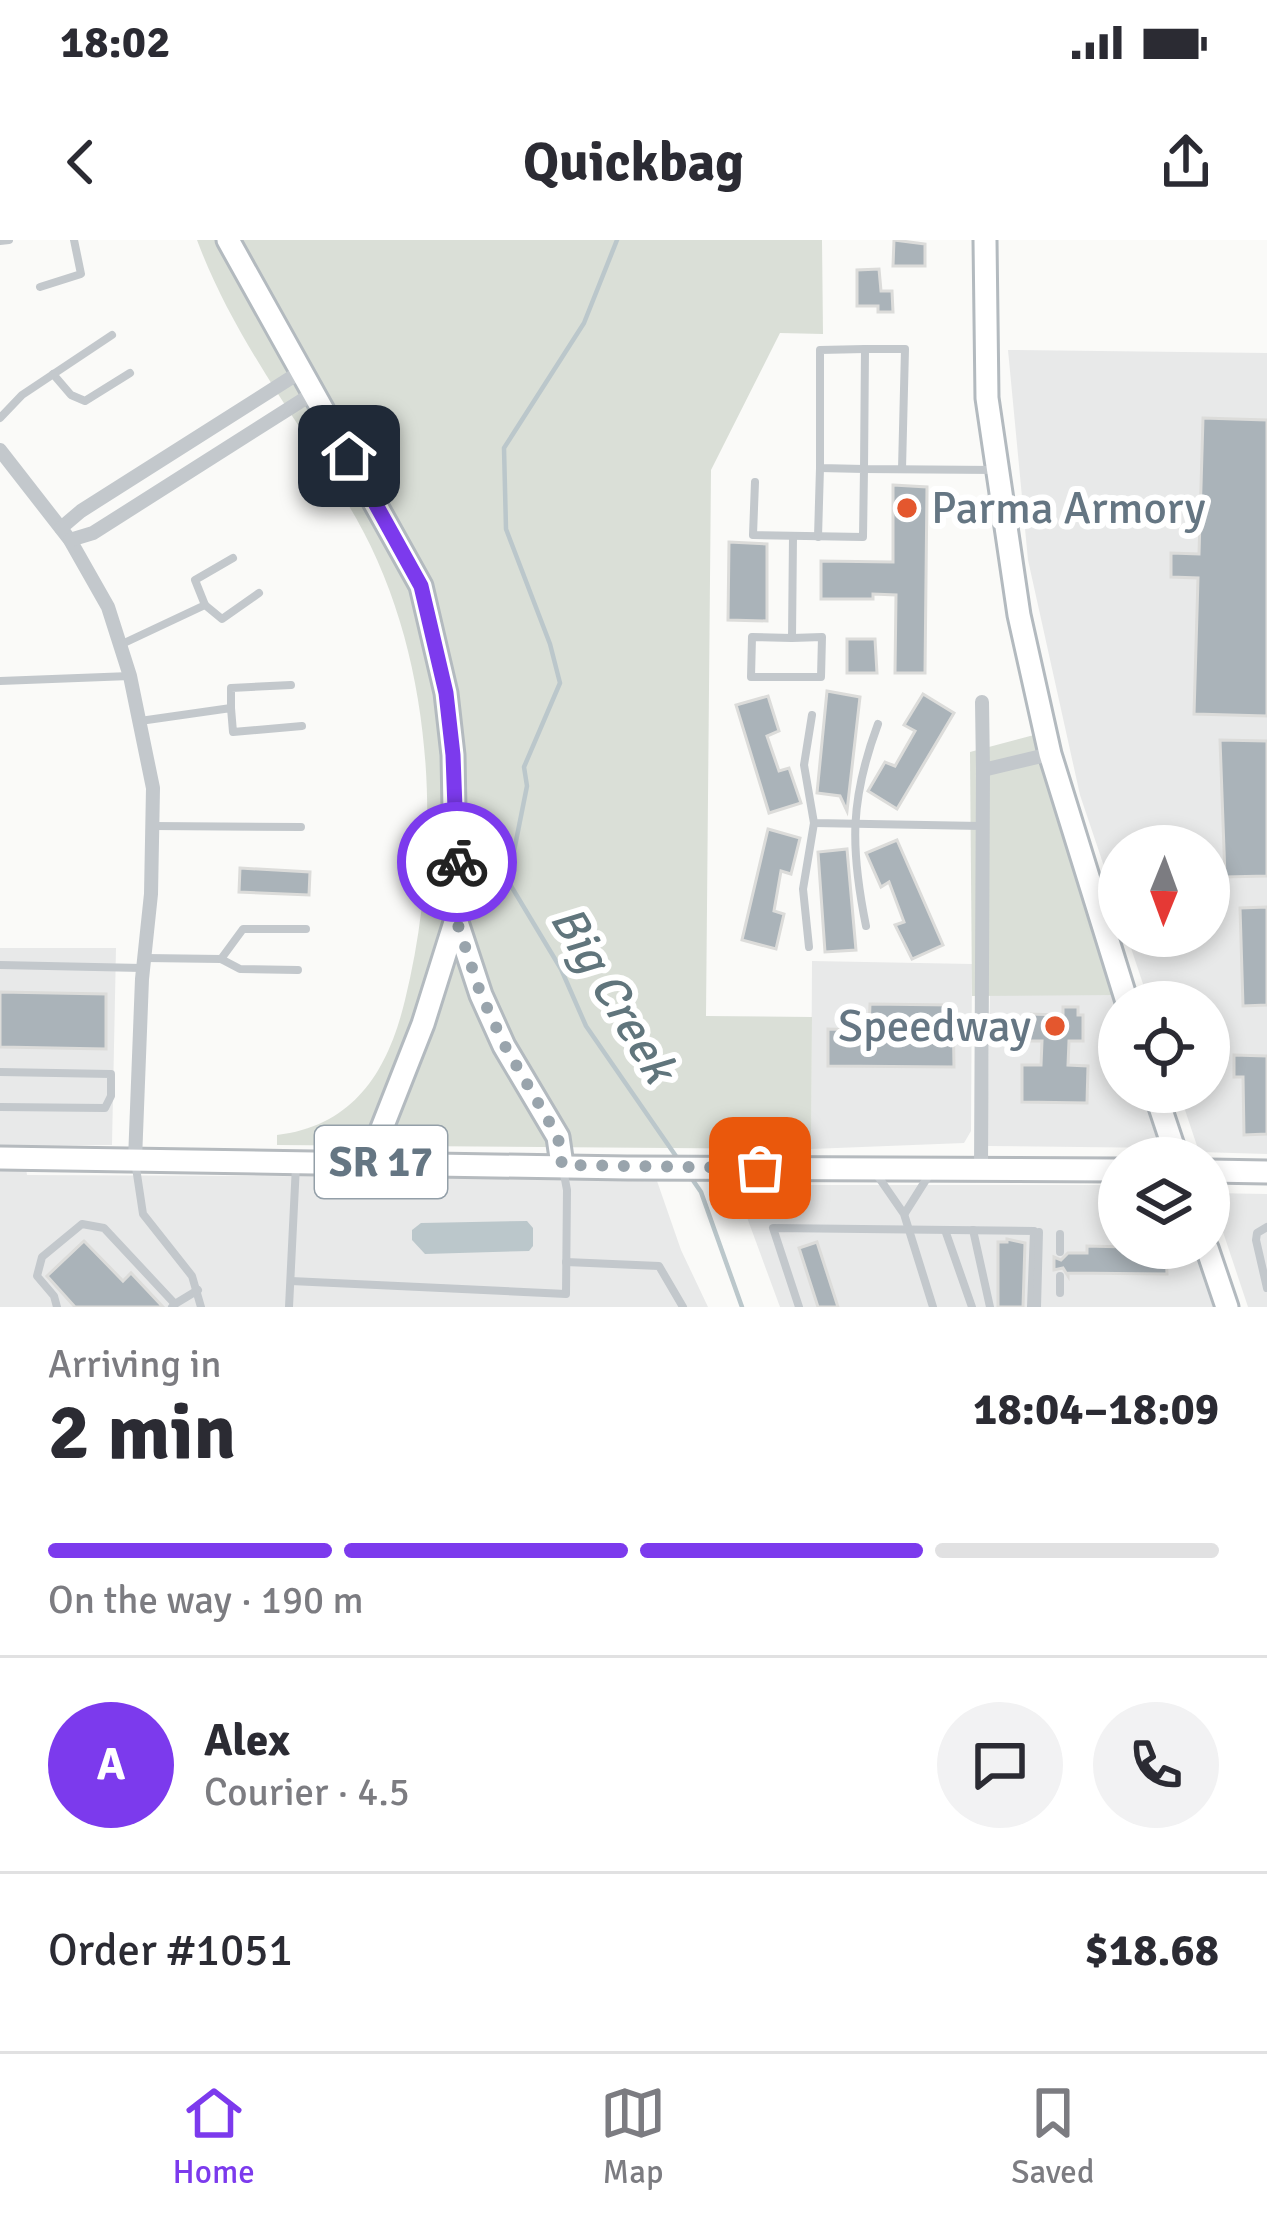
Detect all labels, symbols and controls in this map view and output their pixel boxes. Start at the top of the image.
text: 18:02 [60,15,170,70]
icon: back [48,129,114,195]
text: Quickbag [523,129,744,196]
icon: share [1153,129,1219,195]
pin [298,405,400,507]
icon: home [316,423,382,489]
place label: Parma Armory [931,481,1206,536]
marker: Parma Armory [894,495,920,521]
courier [397,802,517,922]
north arrow [1098,825,1230,957]
map controls [1098,825,1230,1269]
icon: bike [424,829,490,895]
water label: Big Creek [537,895,691,1097]
button: locate [1098,981,1230,1113]
place label: Speedway [838,999,1031,1054]
marker: Speedway [1042,1013,1068,1039]
pin [709,1117,811,1219]
road number: SR 17 [315,1126,447,1198]
icon: bag [727,1135,793,1201]
button: layers [1098,1137,1230,1269]
text: Arriving in [48,1340,222,1388]
text: 18:04–18:09 [973,1382,1219,1437]
text: 2 min [48,1385,236,1481]
text: On the way · 190 m [48,1576,364,1624]
button: chat [937,1702,1063,1828]
button: phone [1093,1702,1219,1828]
text: Alex [204,1713,290,1768]
text: A [97,1737,125,1792]
text: Courier · 4.5 [204,1768,410,1816]
text: Order #1051 [48,1923,293,1978]
text: $18.68 [1085,1923,1219,1978]
tab: Home [173,2080,255,2193]
tab: Map [600,2080,666,2193]
tab: Saved [1011,2080,1094,2193]

